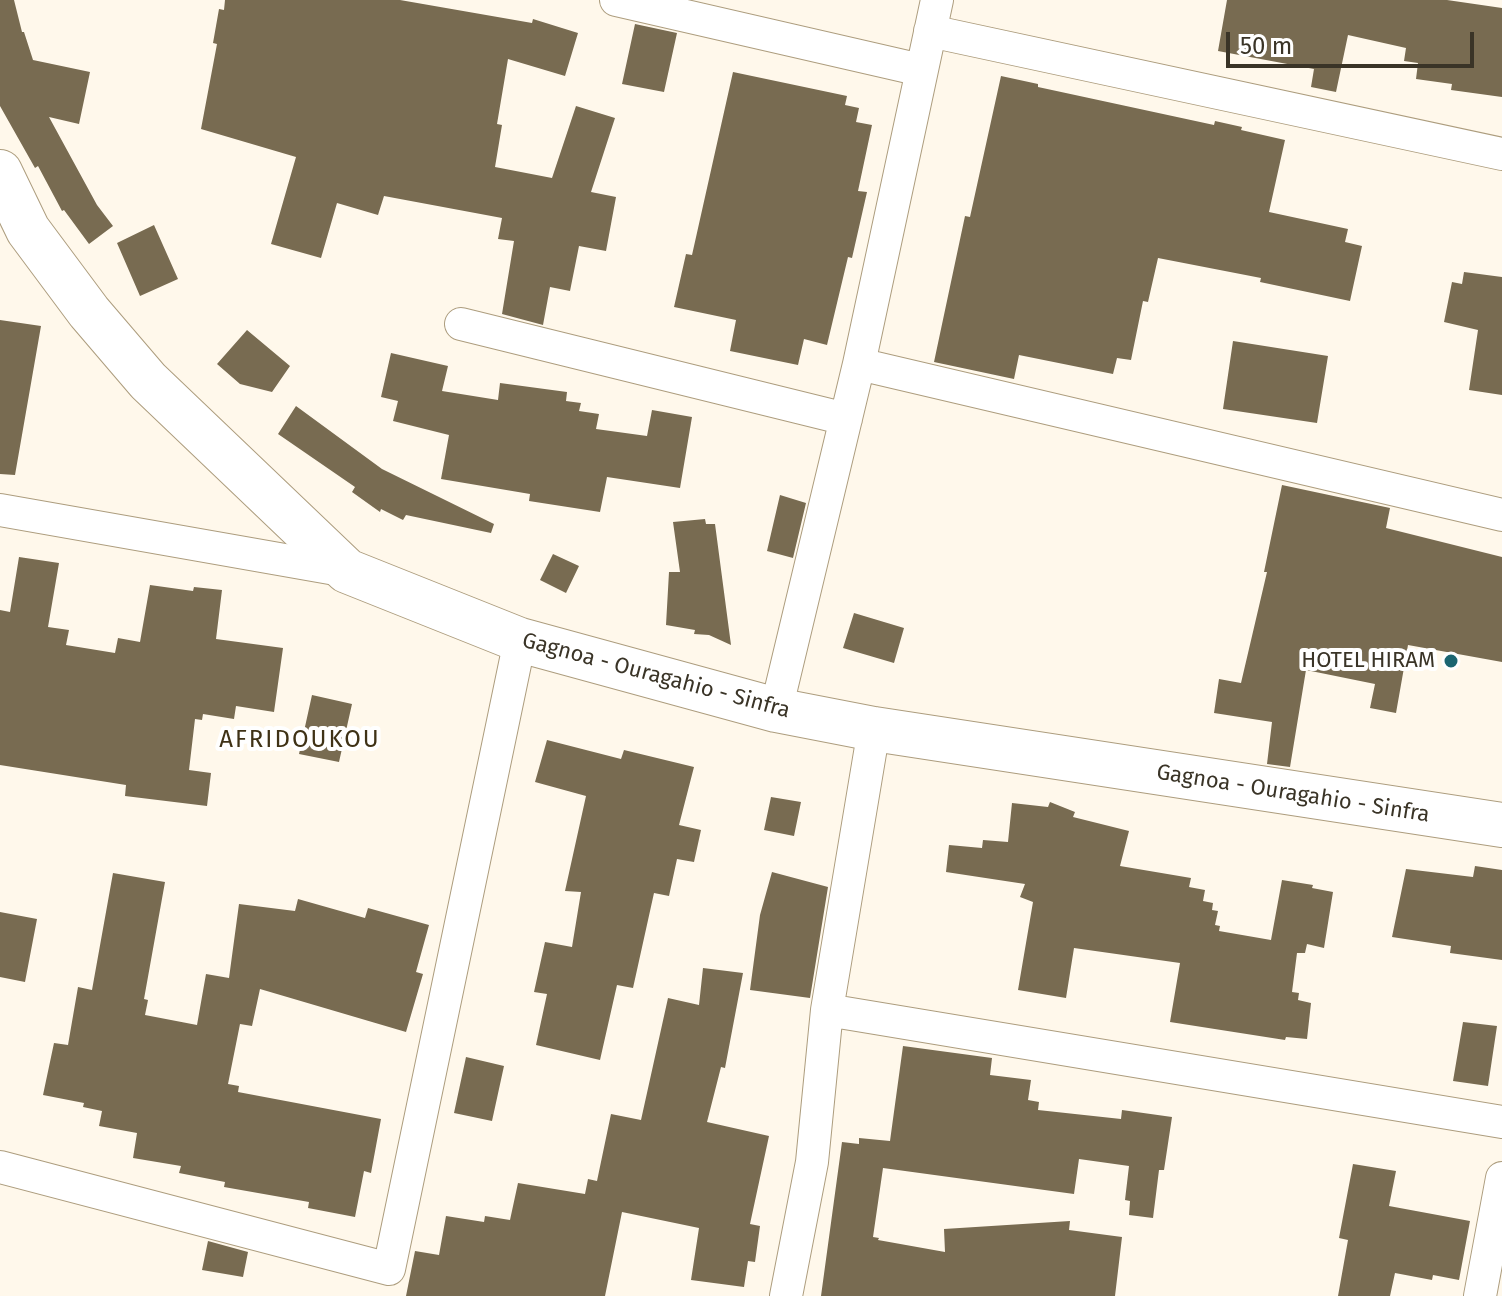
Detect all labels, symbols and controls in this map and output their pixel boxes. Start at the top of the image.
scale bar [1230,16,1478,66]
text: 50 m [1240,32,1292,60]
street label: Gagnoa - Ouragahio - Sinfra [519,628,793,724]
place label: HOTEL HIRAM [1301,648,1435,674]
marker: HOTEL HIRAM [1442,652,1460,670]
district label: AFRIDOUKOU [219,726,381,754]
street label: Gagnoa - Ouragahio - Sinfra [1155,759,1431,829]

